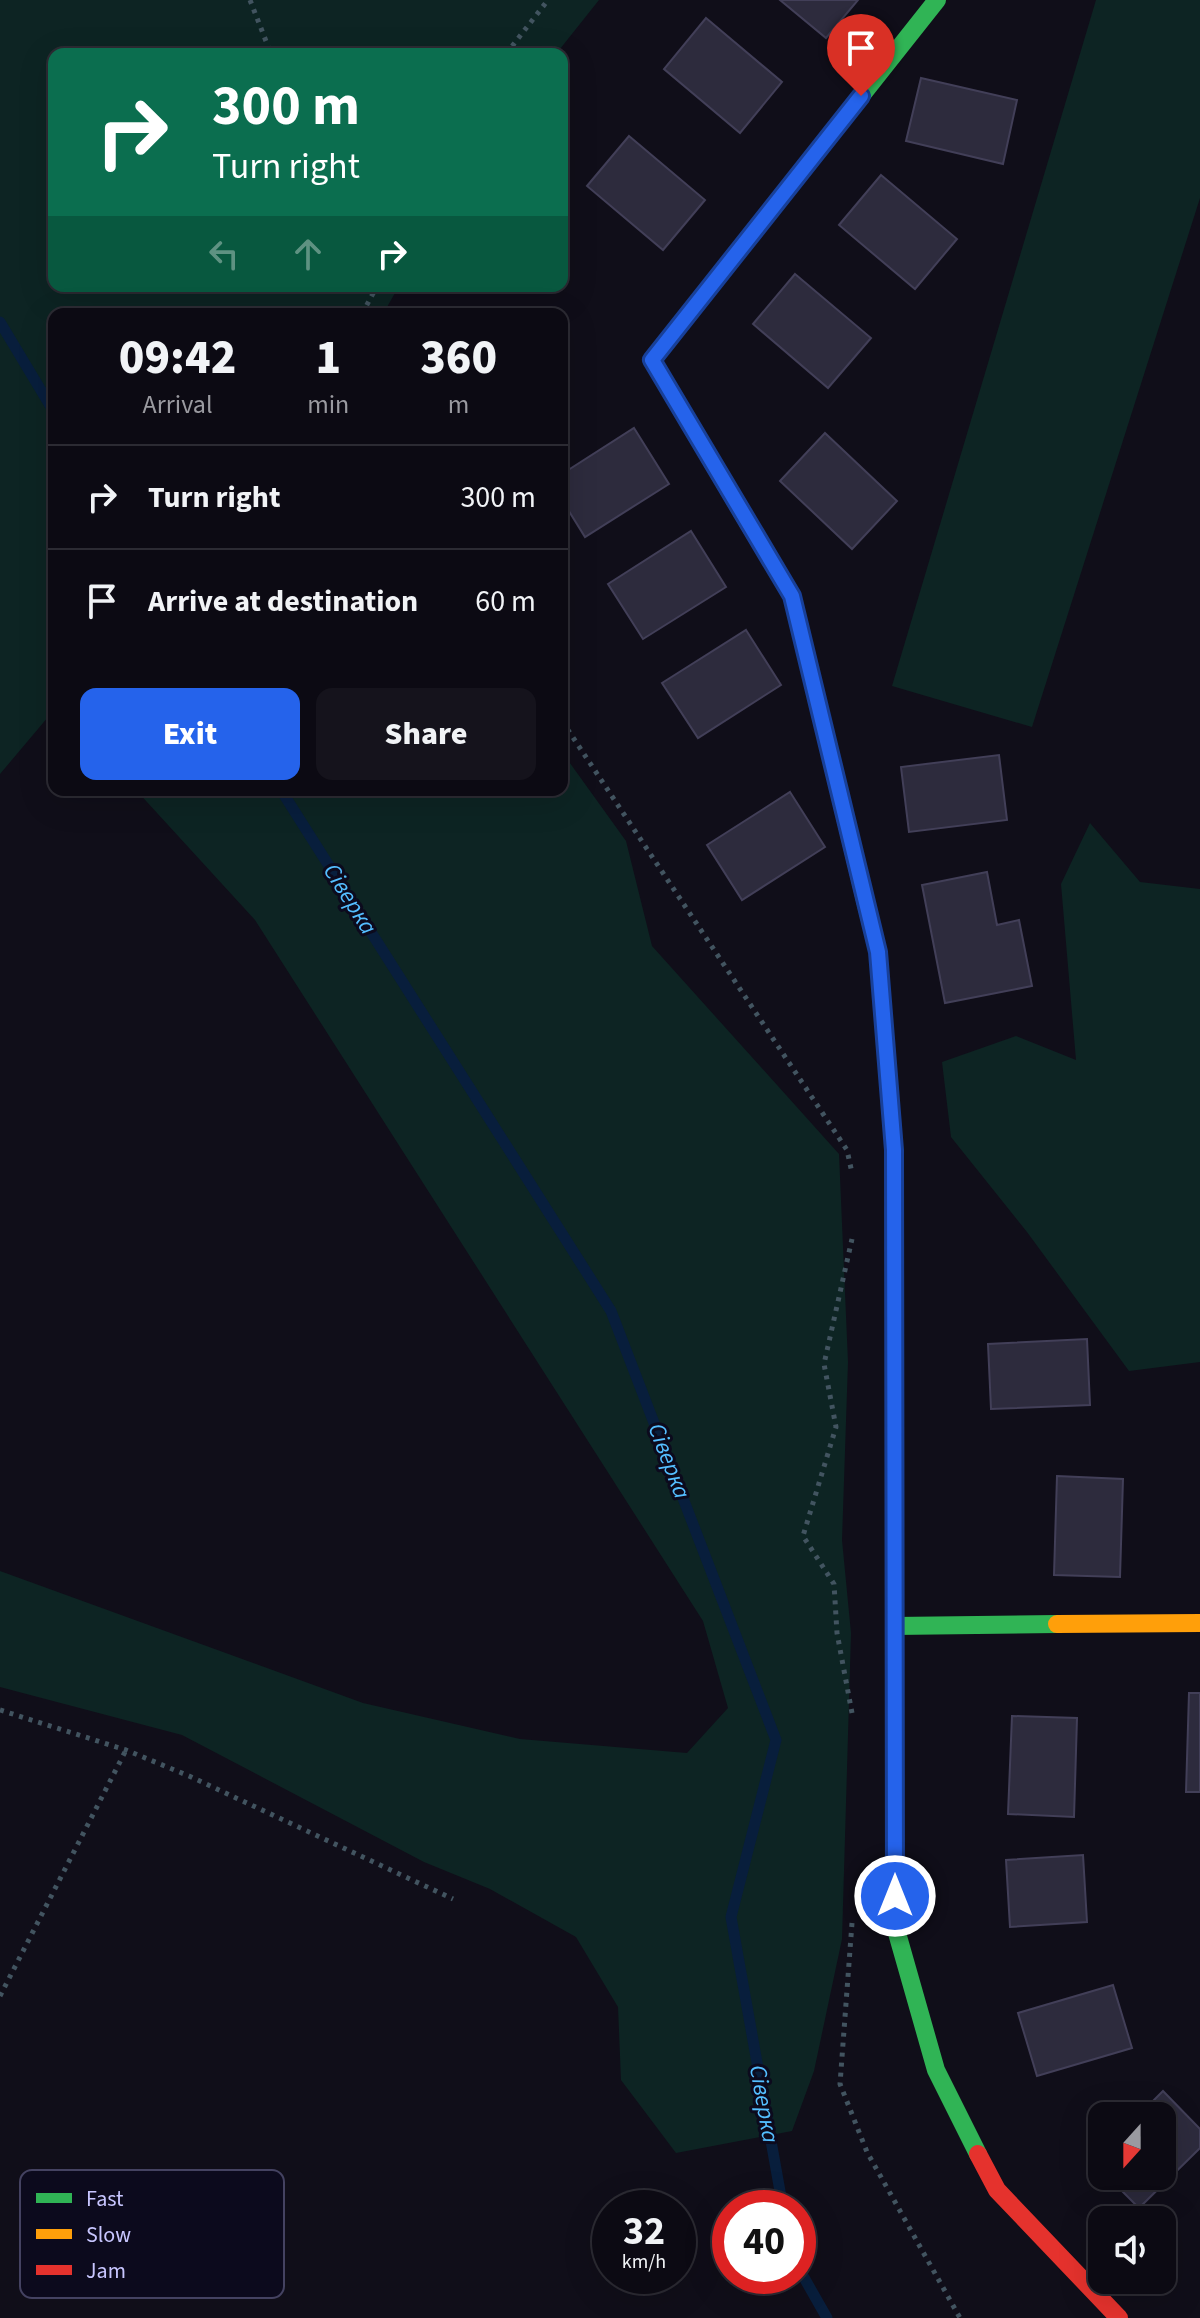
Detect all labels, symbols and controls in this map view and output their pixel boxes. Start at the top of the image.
pin [827,14.0,895,96]
icon: arrive [839,26,883,70]
text: 300 m [212,67,360,146]
icon: right [80,80,184,184]
text: Turn right [212,141,360,192]
icon: left [202,232,246,276]
icon: ahead [286,232,330,276]
icon: right [370,232,414,276]
text: 09:42 [119,324,236,392]
text: 1 [315,324,341,392]
text: 360 [420,324,497,392]
text: Arrival [143,386,213,423]
text: min [307,386,349,423]
text: m [448,386,469,423]
icon: right [80,475,124,519]
text: Turn right [148,476,280,519]
text: 300 m [460,476,536,519]
icon: arrive [80,579,124,623]
text: Arrive at destination [148,580,418,623]
text: 60 m [475,580,536,623]
button: Exit [80,688,300,780]
button: Share [316,688,536,780]
water label: Сіверка [314,856,386,942]
water label: Сіверка [639,1418,699,1504]
position arrow [853,1854,937,1938]
water label: Сіверка [740,2062,788,2146]
north arrow [1088,2102,1176,2190]
map controls [1088,2102,1176,2294]
legend [20,2170,284,2298]
text: Fast [86,2183,124,2215]
speed limit sign: 40 [712,2190,816,2294]
text: 32 [623,2203,665,2260]
button: sound [1088,2206,1176,2294]
text: Slow [86,2219,131,2251]
text: km/h [622,2248,666,2276]
text: Jam [86,2255,126,2287]

